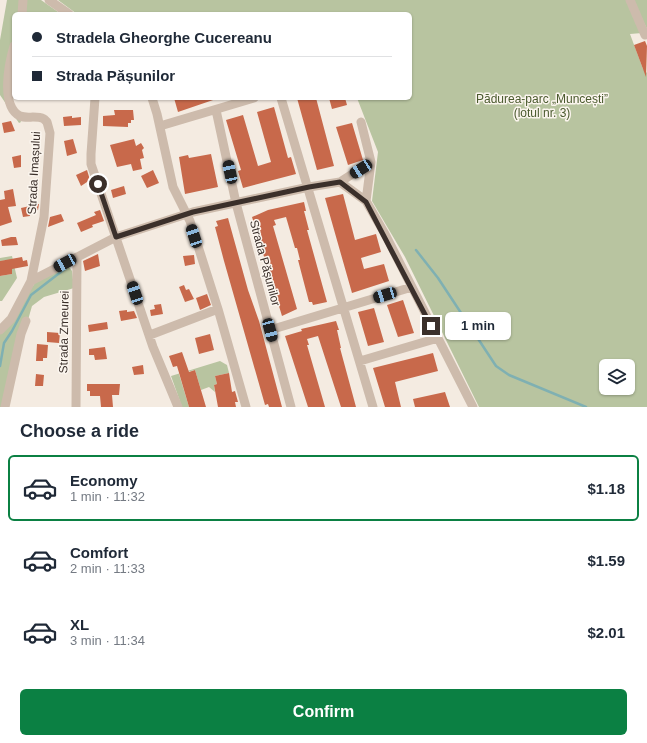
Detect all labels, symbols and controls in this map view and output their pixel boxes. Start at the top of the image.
text: Stradela Gheorghe Cucereanu [56,29,272,46]
text: Strada Pășunilor [56,67,175,84]
park label: Pădurea-parc „Muncești” (lotul nr. 3) [476,92,608,120]
street label: Strada Imașului [25,131,43,215]
car [348,157,374,181]
car [222,159,238,185]
route start [89,175,107,193]
street label: Strada Pășunilor [247,218,283,308]
car [185,223,203,249]
car [52,252,78,274]
car [125,280,145,306]
car [372,286,398,304]
street label: Strada Zmeurei [56,291,72,373]
callout: 1 min [445,312,511,340]
car [261,317,279,343]
route end [422,317,440,335]
text: 1 min [461,318,495,333]
map controls [599,359,635,395]
button: layers [599,359,635,395]
text: Choose a ride [20,421,139,441]
icon: car [22,470,58,506]
text: Economy [70,472,138,489]
text: $1.18 [587,480,625,497]
text: 1 min · 11:32 [70,489,145,504]
icon: car [22,542,58,578]
text: Comfort [70,544,128,561]
text: $1.59 [587,552,625,569]
text: 2 min · 11:33 [70,561,145,576]
icon: car [22,614,58,650]
text: XL [70,616,89,633]
text: $2.01 [587,624,625,641]
text: 3 min · 11:34 [70,633,145,648]
button: Confirm [20,689,627,735]

